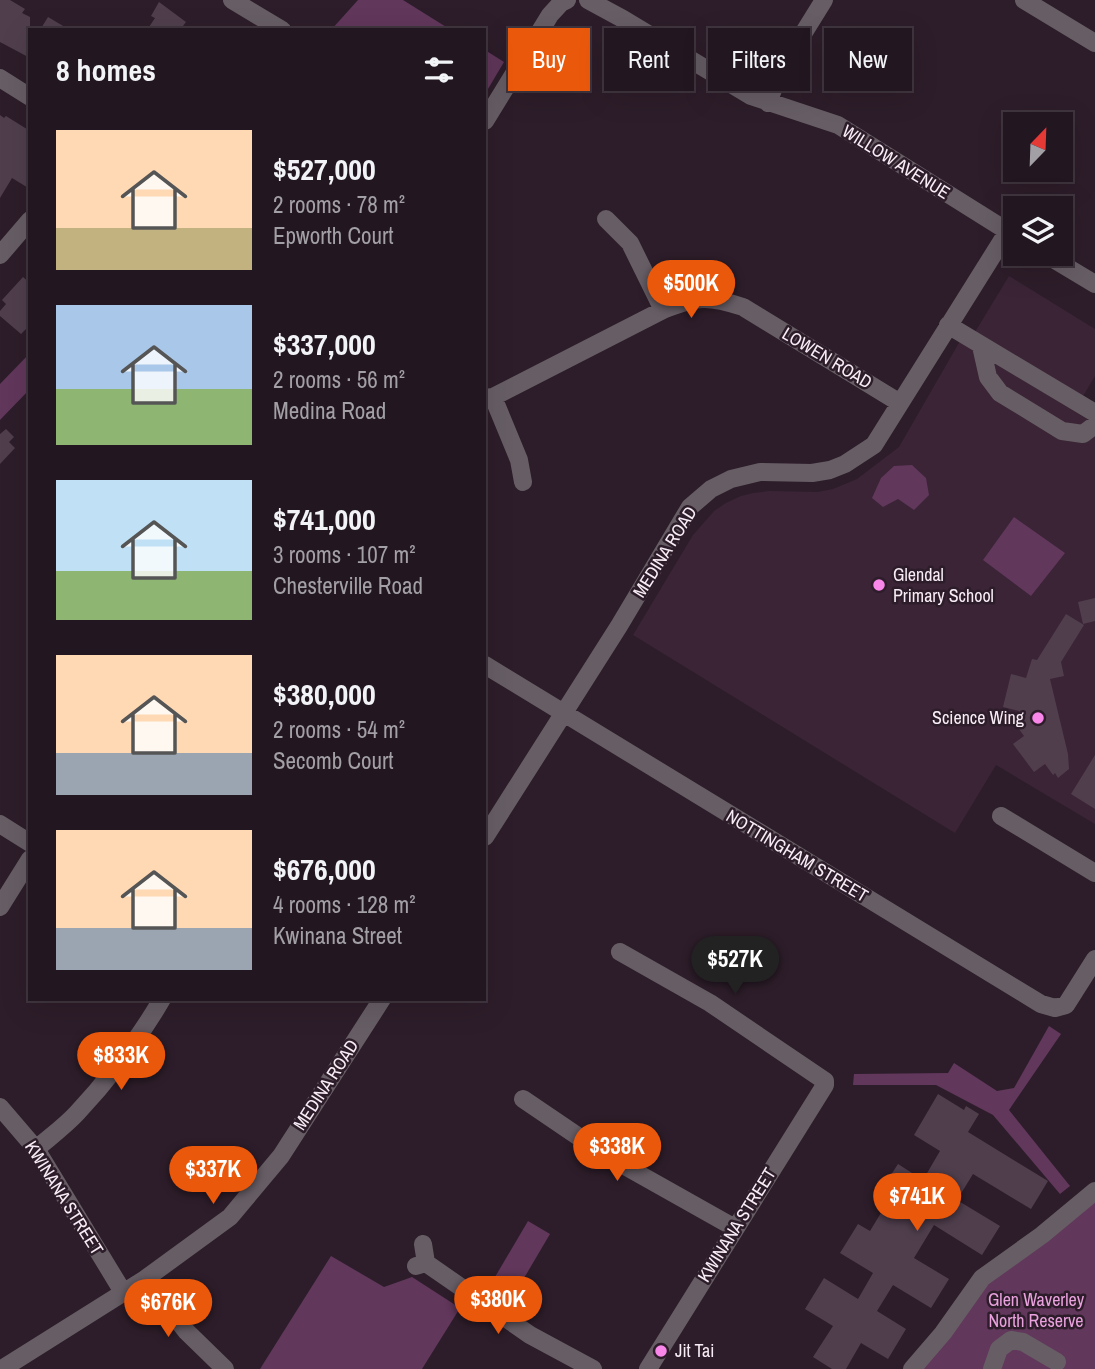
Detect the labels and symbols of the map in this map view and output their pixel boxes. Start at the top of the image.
north arrow [1003,112,1073,182]
street label: WILLOW AVENUE [838,118,955,205]
pin: $500K [642,260,740,320]
street label: LOWEN ROAD [778,321,877,394]
street label: MEDINA ROAD [627,501,703,602]
place label: Glendal Primary School [893,562,994,608]
marker: Glendal Primary School [871,577,887,593]
place label: Science Wing [932,705,1025,730]
marker: Science Wing [1030,710,1046,726]
street label: NOTTINGHAM STREET [722,803,873,908]
pin: $527K [686,936,784,996]
pin: $833K [72,1032,170,1092]
street label: MEDINA ROAD [287,1035,364,1135]
pin: $338K [568,1124,666,1183]
street label: KWINANA STREET [19,1136,110,1260]
pin: $337K [164,1146,262,1206]
street label: KWINANA STREET [691,1163,782,1287]
pin: $741K [868,1174,966,1233]
pin: $380K [449,1276,547,1336]
pin: $676K [119,1280,217,1339]
park label: Glen Waverley North Reserve [988,1287,1085,1333]
place label: Jit Tai [675,1338,714,1363]
marker: Jit Tai [653,1343,669,1359]

